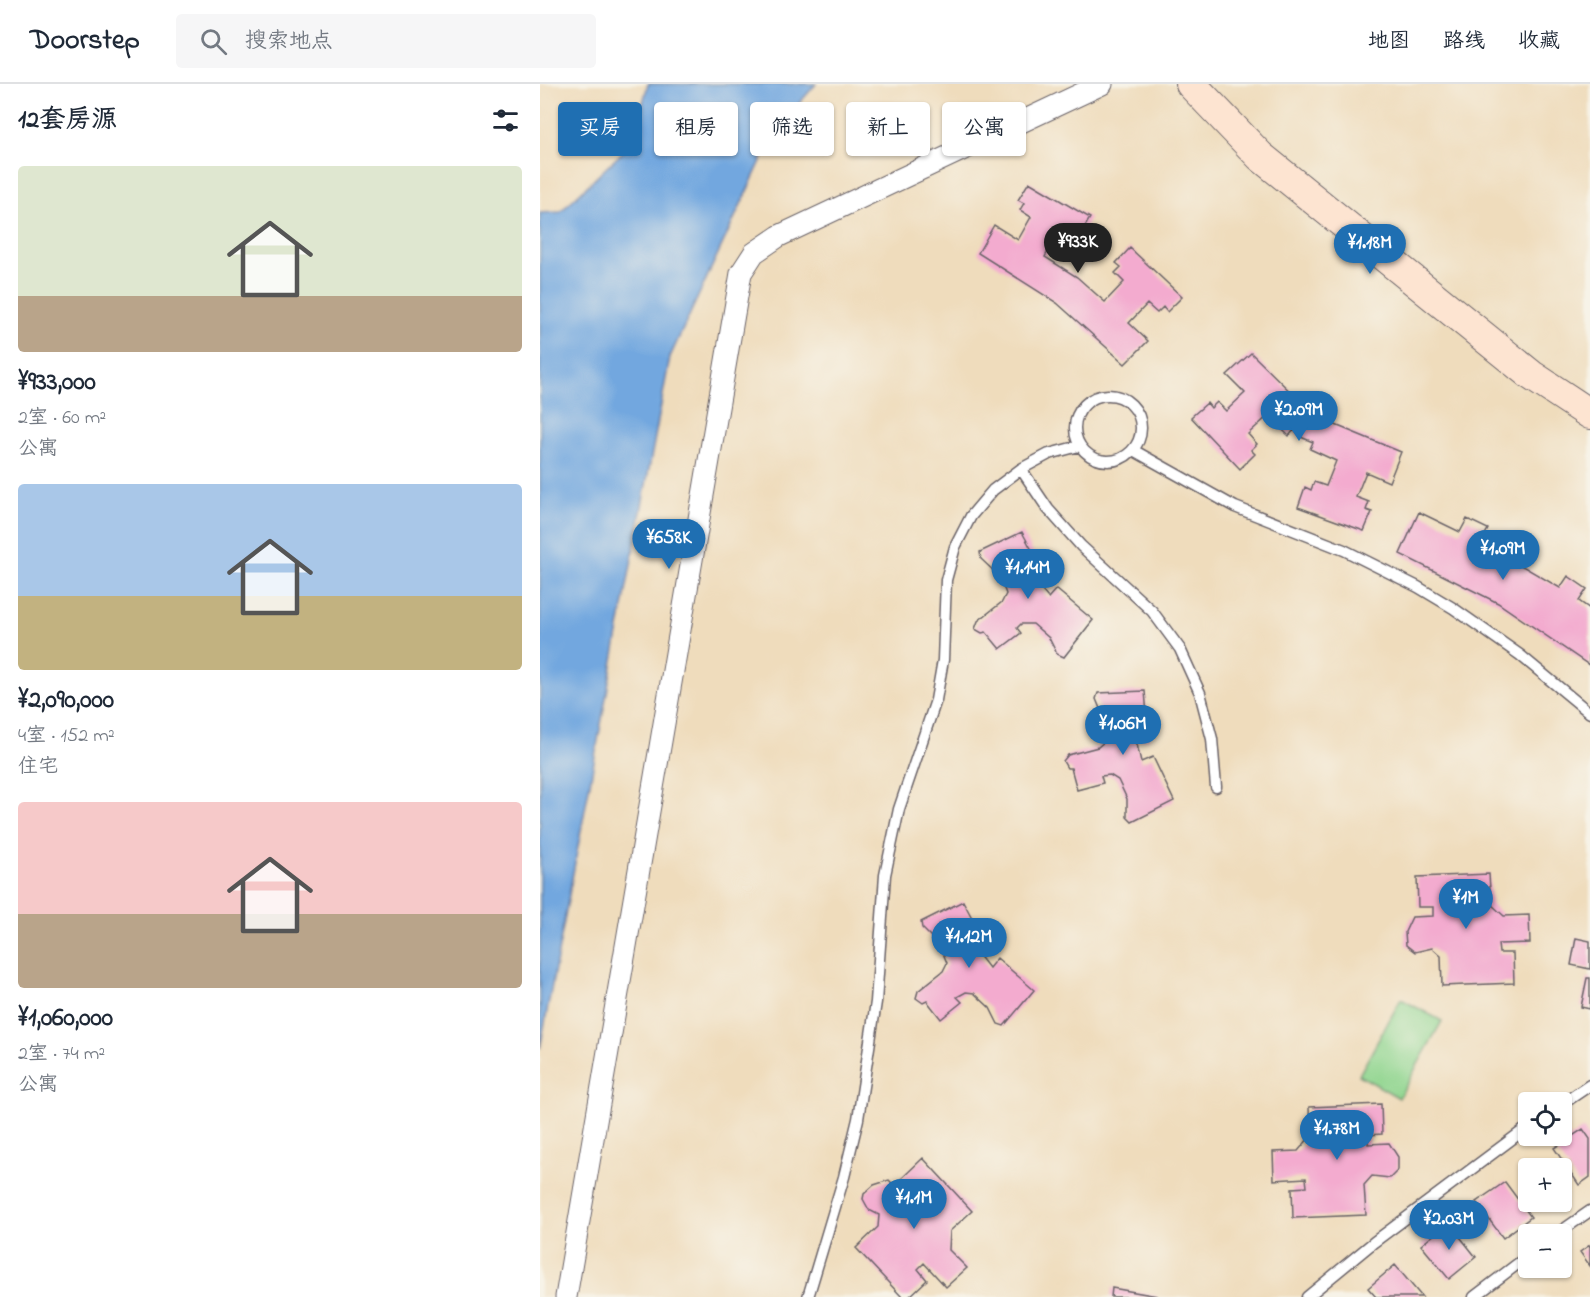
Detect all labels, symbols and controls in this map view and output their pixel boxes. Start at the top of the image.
search box [176,14,596,68]
text: Doorstep [30,21,140,62]
icon: search [197,25,230,58]
text: 搜索地点 [245,26,333,58]
text: 地图 [1368,27,1410,57]
text: 路线 [1443,27,1485,57]
text: 收藏 [1518,27,1560,57]
text: 12套房源 [18,102,117,140]
chip: 买房 [558,102,642,156]
chip: 租房 [654,102,738,156]
chip: 筛选 [750,102,834,156]
chip: 新上 [846,102,930,156]
chip: 公寓 [942,102,1026,156]
icon: filters [489,104,522,137]
icon: home [216,205,324,313]
pin: ¥933K [1036,223,1120,274]
pin: ¥1.18M [1321,224,1419,275]
text: ¥933K [1058,228,1098,257]
text: ¥1.18M [1348,229,1392,258]
text: ¥933,000 [18,364,96,402]
pin: ¥2.09M [1250,391,1348,442]
text: ¥2.09M [1275,396,1323,425]
text: 2室 · 60 m² [18,404,106,433]
text: 公寓 [18,435,58,464]
pin: ¥658K [627,519,711,570]
icon: home [216,523,324,631]
text: ¥658K [646,524,692,553]
pin: ¥1.09M [1454,530,1552,581]
text: ¥1.09M [1480,535,1526,564]
pin: ¥1.14M [979,549,1077,600]
text: ¥1.14M [1006,554,1050,583]
text: ¥2,090,000 [18,682,114,720]
pin: ¥1.06M [1074,705,1172,756]
text: ¥1.06M [1099,710,1147,739]
text: 4室 · 152 m² [18,722,115,751]
text: 住宅 [18,753,58,782]
icon: home [216,841,324,949]
pin: ¥1M [1437,879,1495,930]
text: ¥1M [1453,884,1479,913]
pin: ¥1.12M [920,918,1018,969]
text: ¥1.12M [946,923,992,952]
text: ¥1,060,000 [18,1000,113,1038]
text: 2室 · 74 m² [18,1040,105,1069]
text: 公寓 [18,1071,58,1100]
map controls [1518,1092,1572,1278]
button: locate [1518,1092,1572,1146]
pin: ¥1.78M [1288,1110,1386,1161]
text: ¥1.78M [1314,1115,1360,1144]
button: + [1518,1158,1572,1212]
pin: ¥1.1M [872,1179,956,1230]
text: ¥1.1M [896,1184,932,1213]
pin: ¥2.03M [1400,1200,1498,1251]
text: ¥2.03M [1424,1205,1474,1234]
button: − [1518,1224,1572,1278]

